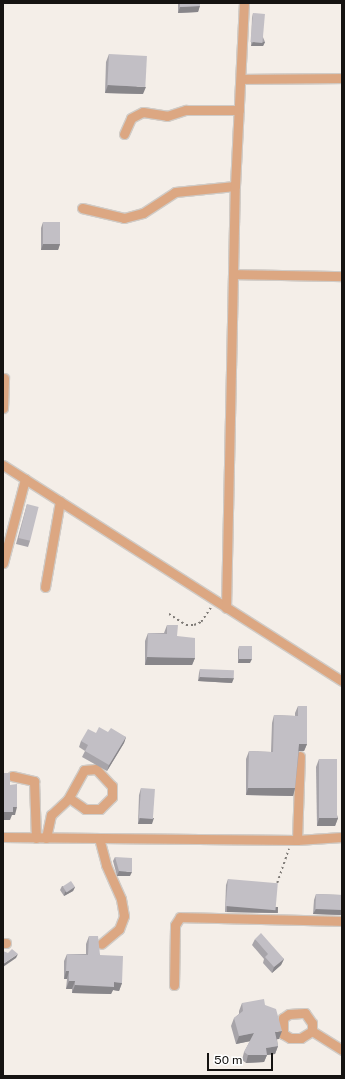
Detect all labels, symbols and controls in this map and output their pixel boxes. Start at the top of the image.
scale bar [209,1045,275,1071]
text: 50 m [214,1053,242,1067]

